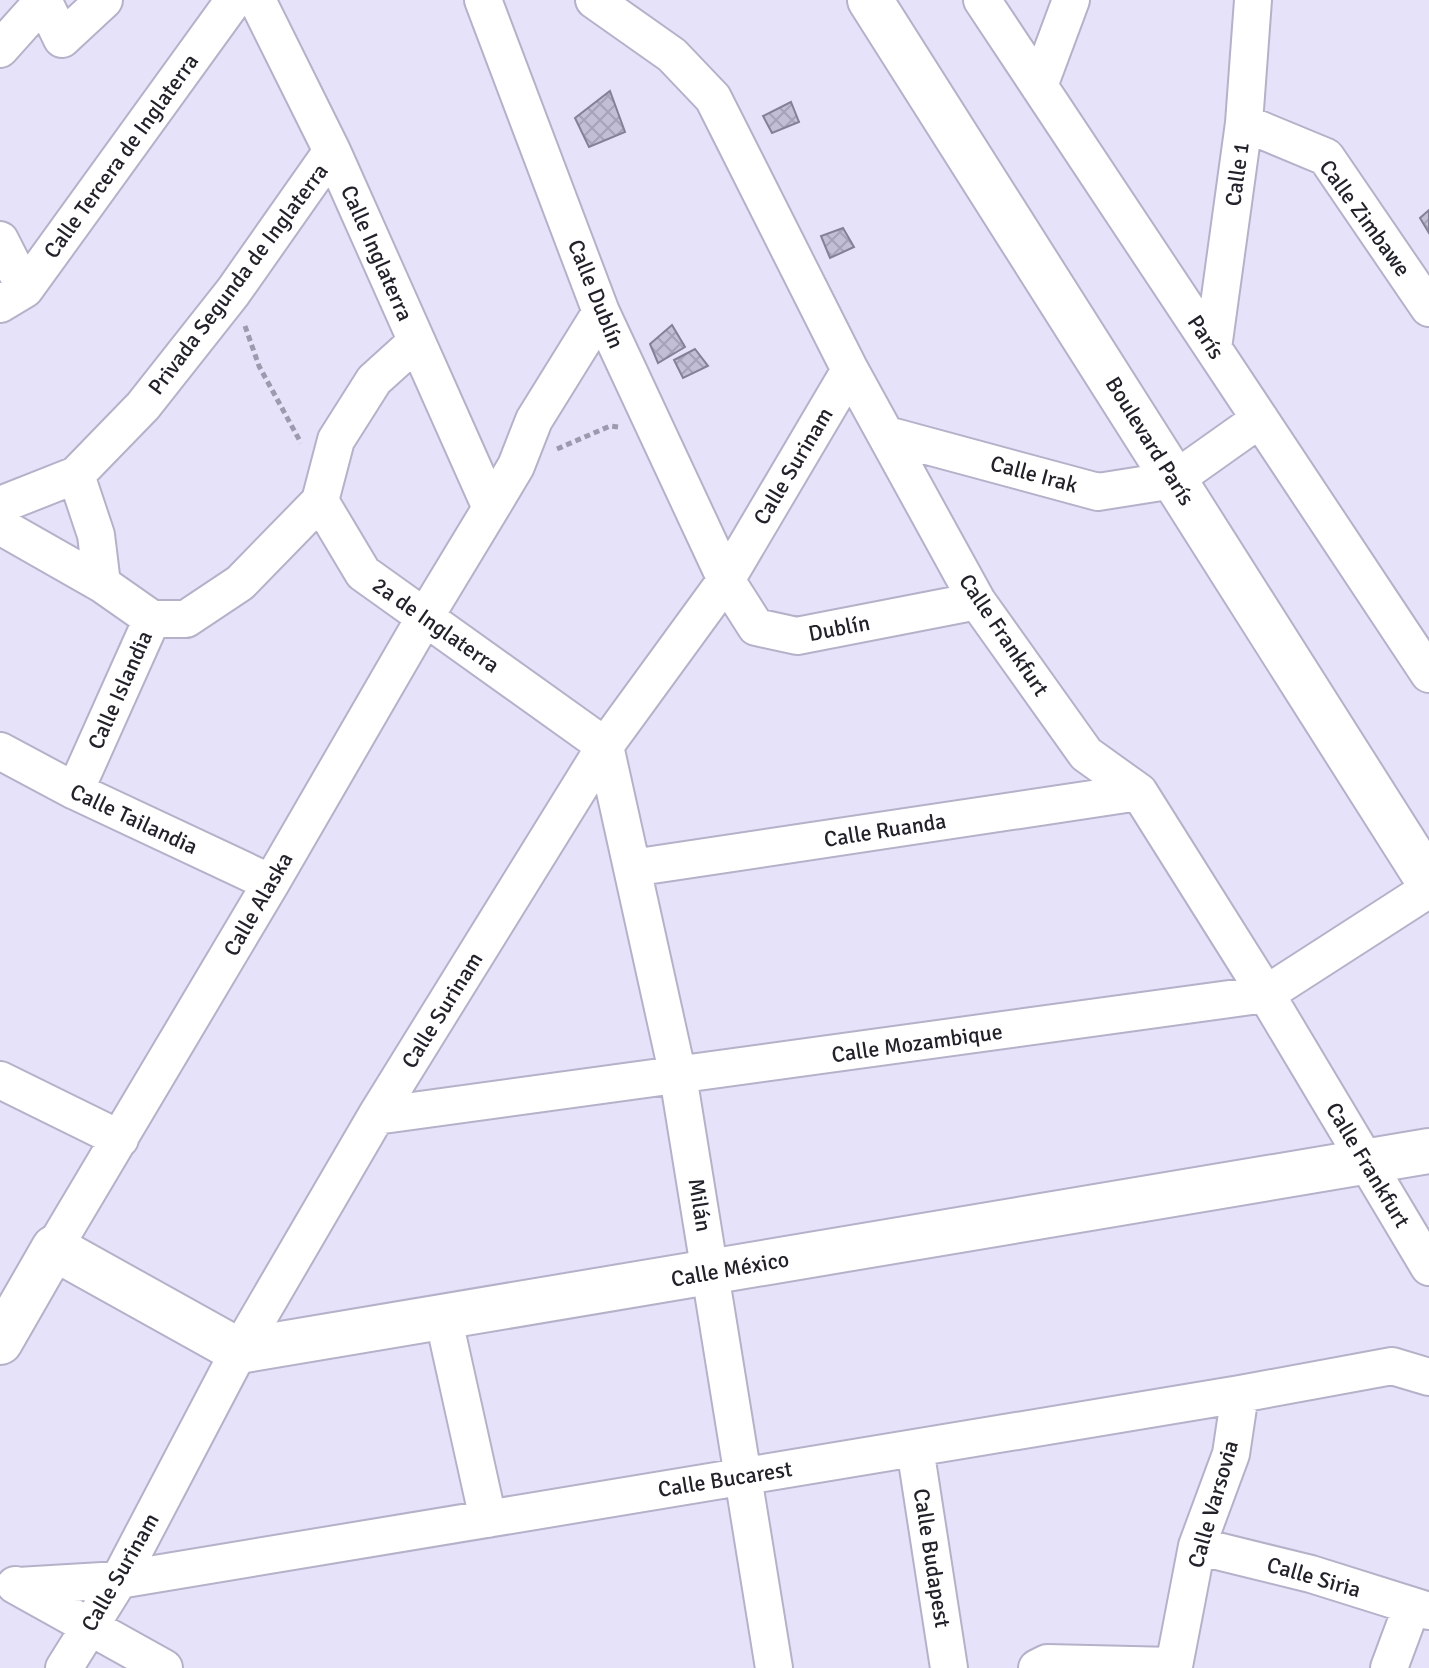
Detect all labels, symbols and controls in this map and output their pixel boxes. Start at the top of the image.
street label: Calle Tercera de Inglaterra [38,48,204,264]
street label: Calle 1 [1219,140,1255,208]
street label: Calle Zimbawe [1314,154,1416,282]
street label: Privada Segunda de Inglaterra [142,158,334,400]
street label: Calle Inglaterra [335,181,419,325]
street label: Calle Dublín [562,236,630,352]
street label: París [1182,310,1230,364]
street label: Boulevard París [1100,372,1200,510]
street label: Calle Surinam [747,402,839,530]
street label: Calle Irak [987,449,1081,499]
street label: Calle Frankfurt [953,569,1055,701]
street label: 2a de Inglaterra [367,571,505,679]
street label: Dublín [806,609,872,647]
street label: Calle Islandia [82,626,158,754]
street label: Calle Tailandia [66,778,202,860]
street label: Calle Ruanda [822,807,948,853]
street label: Calle Alaska [217,847,299,961]
street label: Calle Surinam [396,947,488,1073]
street label: Calle Mozambique [830,1018,1004,1068]
street label: Calle Frankfurt [1320,1097,1416,1233]
street label: Milán [682,1177,718,1233]
street label: Calle México [669,1245,791,1293]
street label: Calle Varsovia [1182,1437,1244,1571]
street label: Calle Bucarest [656,1455,794,1503]
street label: Calle Budapest [908,1486,956,1630]
street label: Calle Surinam [75,1508,165,1636]
street label: Calle Siria [1264,1551,1364,1603]

